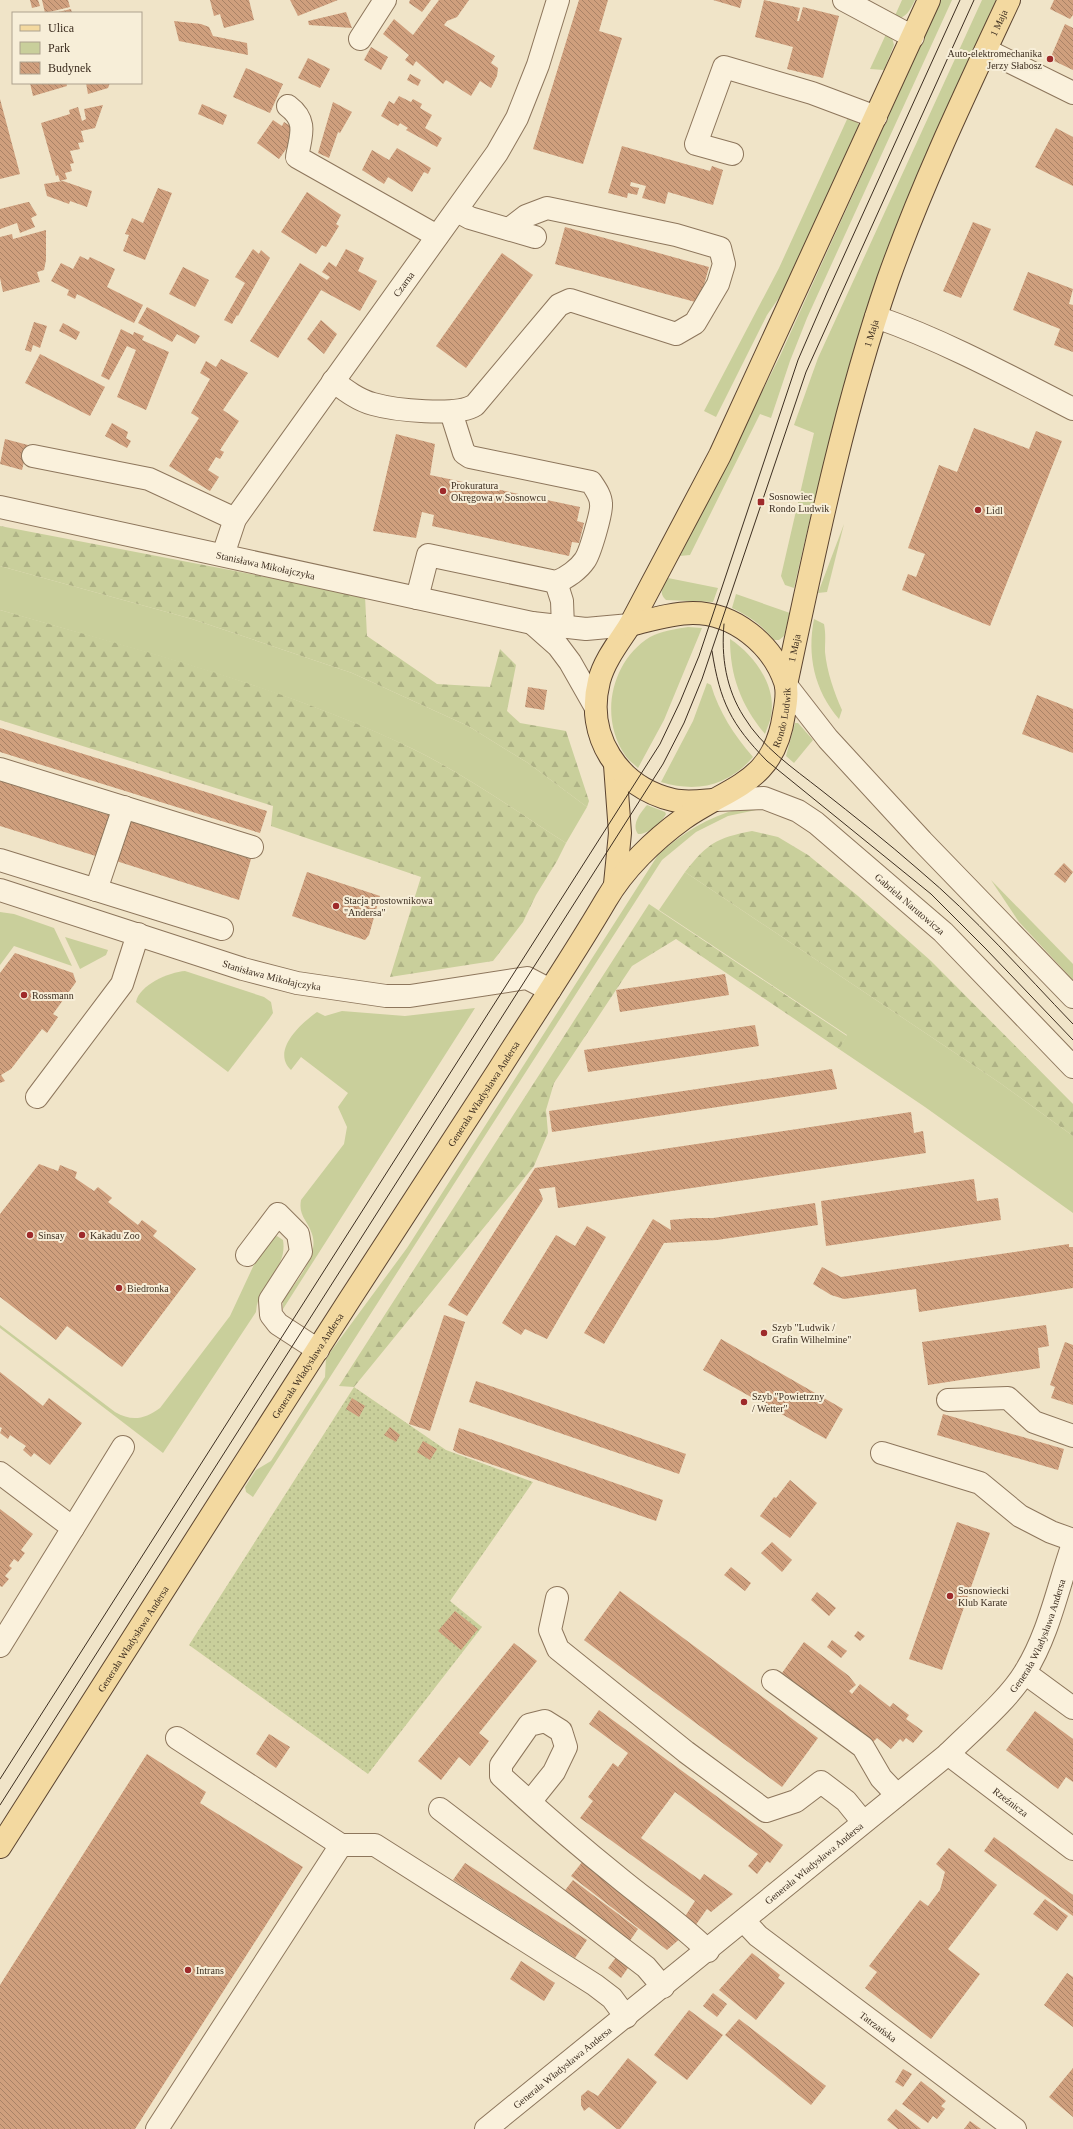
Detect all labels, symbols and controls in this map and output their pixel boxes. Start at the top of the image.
street label: 1 Maja [987,7,1010,38]
legend [12,12,142,84]
text: Ulica [48,21,75,35]
text: Park [48,41,70,55]
place label: Auto-elektromechanika Jerzy Słabosz [948,48,1043,71]
marker: Auto-elektromechanika Jerzy Słabosz [1045,54,1055,64]
text: Budynek [48,61,91,75]
street label: Czarna [391,269,416,299]
street label: 1 Maja [861,318,880,348]
place label: Prokuratura Okręgowa w Sosnowcu [451,480,546,503]
marker: Prokuratura Okręgowa w Sosnowcu [438,486,448,496]
place label: Sosnowiec Rondo Ludwik [769,491,829,514]
marker: Sosnowiec Rondo Ludwik [756,497,766,507]
marker: Lidl [973,505,983,515]
place label: Lidl [986,505,1003,516]
street label: Stanisława Mikołajczyka [215,549,317,581]
street label: 1 Maja [786,632,802,663]
street label: Rondo Ludwik [770,688,792,749]
street label: Gabriela Narutowicza [873,871,947,937]
place label: Stacja prostownikowa "Andersa" [344,895,433,918]
marker: Stacja prostownikowa "Andersa" [331,901,341,911]
street label: Stanisława Mikołajczyka [221,957,322,992]
marker: Rossmann [19,990,29,1000]
place label: Rossmann [32,990,74,1001]
street label: Generała Władysława Andersa [445,1038,522,1148]
marker: Sinsay [25,1230,35,1240]
place label: Sinsay [38,1230,65,1241]
marker: Kakadu Zoo [77,1230,87,1240]
place label: Kakadu Zoo [90,1230,140,1241]
marker: Biedronka [114,1283,124,1293]
place label: Biedronka [127,1283,169,1294]
street label: Generała Władysława Andersa [269,1310,345,1420]
place label: Szyb "Ludwik / Grafin Wilhelmine" [772,1322,851,1345]
marker: Szyb "Ludwik / Grafin Wilhelmine" [759,1328,769,1338]
place label: Szyb "Powietrzny / Wetter" [752,1391,824,1414]
marker: Szyb "Powietrzny / Wetter" [739,1397,749,1407]
street label: Generała Władysława Andersa [1007,1577,1067,1694]
street label: Generała Władysława Andersa [95,1583,171,1694]
place label: Sosnowiecki Klub Karate [958,1585,1009,1608]
marker: Sosnowiecki Klub Karate [945,1591,955,1601]
street label: Rzeźnicza [991,1785,1031,1819]
street label: Generała Władysława Andersa [762,1820,865,1906]
marker: Intrans [183,1965,193,1975]
place label: Intrans [196,1965,224,1976]
street label: Tatrzańska [858,2009,899,2044]
street label: Generała Władysława Andersa [511,2024,614,2110]

